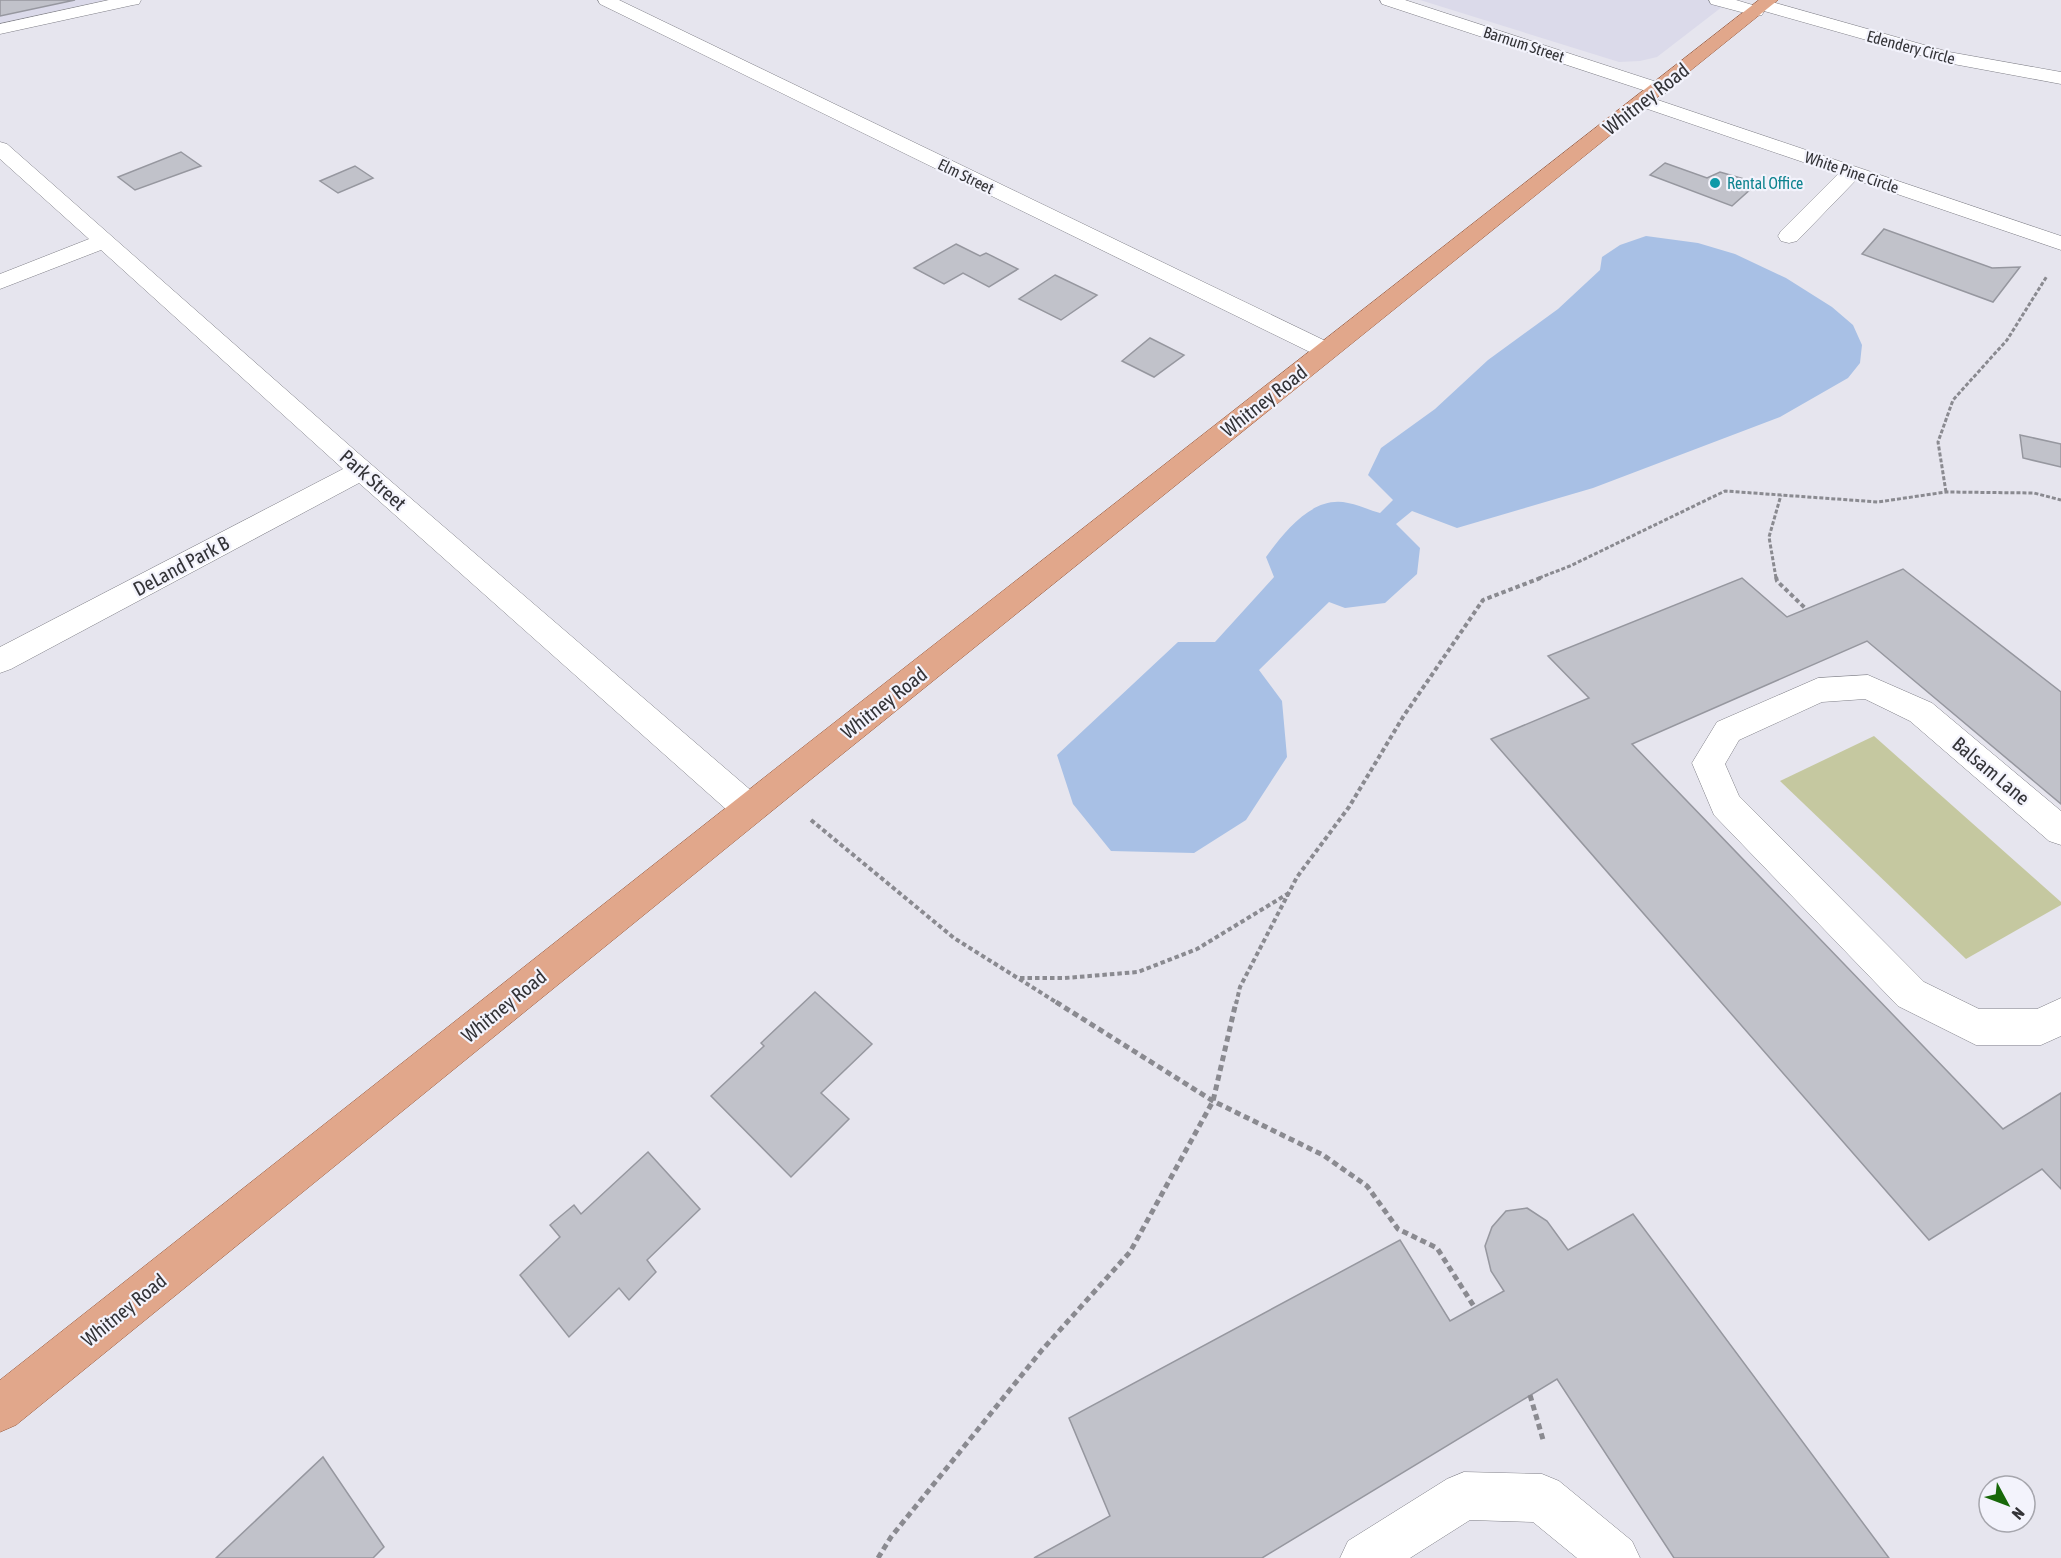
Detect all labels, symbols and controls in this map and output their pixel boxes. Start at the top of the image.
street label: Barnum Street [1481,22,1567,66]
street label: Edendery Circle [1865,27,1957,68]
street label: Whitney Road [1598,58,1693,139]
street label: White Pine Circle [1803,147,1901,197]
street label: Elm Street [935,155,997,197]
place label: Rental Office [1727,174,1803,192]
marker: Rental Office [1708,176,1722,190]
street label: Whitney Road [1216,360,1311,441]
street label: Park Street [336,445,411,515]
street label: DeLand Park B [129,531,233,600]
street label: Whitney Road [836,662,931,743]
street label: Balsam Lane [1948,732,2034,809]
street label: Whitney Road [457,964,551,1047]
street label: Whitney Road [77,1268,171,1351]
north arrow [1977,1474,2037,1534]
text: N [2008,1504,2028,1523]

